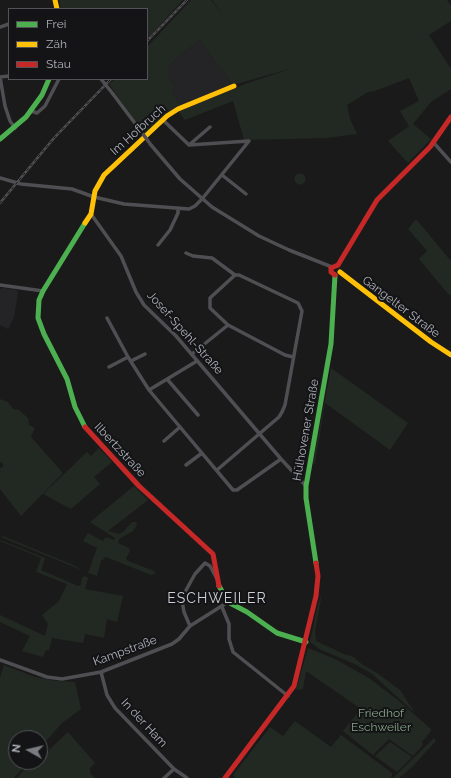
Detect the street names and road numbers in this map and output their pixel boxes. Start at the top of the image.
street label: Im Hofbruch [107,102,169,158]
street label: Gangelter Straße [359,273,443,341]
street label: Josef-Spehl-Straße [144,289,226,377]
street label: Hülhovener Straße [290,378,322,482]
street label: Ilbertzstraße [91,420,149,480]
street label: Kampstraße [91,633,159,669]
street label: In der Ham [118,696,170,750]

